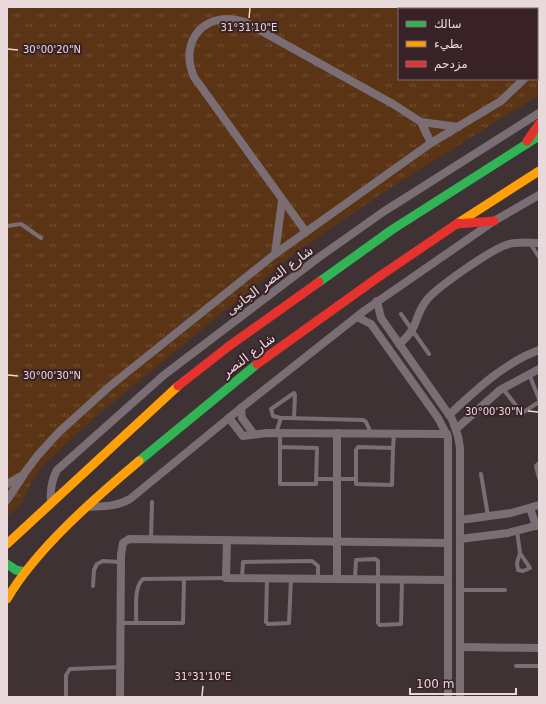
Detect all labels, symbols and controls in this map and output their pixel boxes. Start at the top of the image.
legend [398,8,538,80]
text: سالك [434,17,461,31]
text: 31°31'10"E [221,22,277,33]
text: بطيء [434,37,463,51]
text: 30°00'20"N [23,44,81,55]
text: مزدحم [434,57,468,72]
street label: شارع النصر الجانبى [223,243,317,319]
street label: شارع النصر [218,330,279,382]
text: 30°00'30"N [23,370,81,381]
text: 30°00'30"N [465,406,523,417]
scale bar [410,670,516,696]
text: 31°31'10"E [175,671,231,682]
text: 100 m [416,677,454,691]

